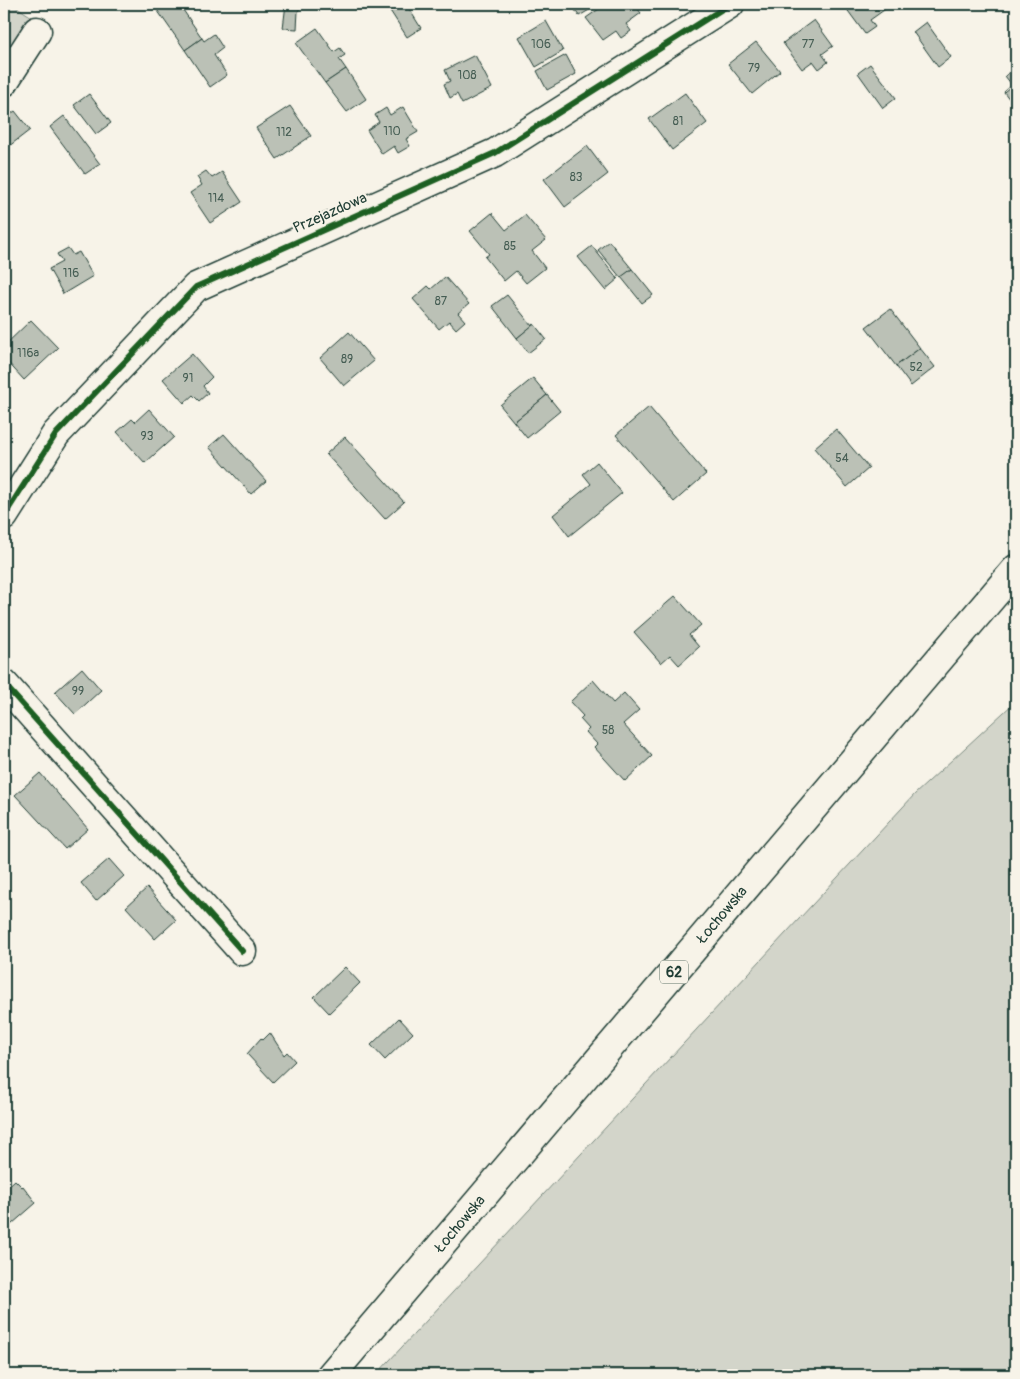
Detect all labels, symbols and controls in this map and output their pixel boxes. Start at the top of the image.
house number: 106 [531,37,551,52]
house number: 77 [802,37,815,52]
house number: 79 [748,61,760,76]
house number: 108 [458,68,476,83]
house number: 81 [673,114,683,129]
house number: 110 [383,124,401,139]
house number: 112 [276,125,292,140]
house number: 83 [570,170,583,185]
street label: Przejazdowa [290,188,370,238]
house number: 114 [208,191,224,206]
house number: 85 [504,239,516,254]
house number: 116 [63,266,79,281]
house number: 87 [435,294,448,309]
house number: 116a [17,346,39,361]
house number: 89 [341,352,353,367]
house number: 52 [909,360,923,375]
house number: 91 [183,371,193,386]
house number: 93 [141,429,154,444]
house number: 54 [835,451,849,466]
house number: 99 [72,684,84,699]
house number: 58 [602,723,614,738]
street label: Łochowska [692,882,752,948]
road number: 62 [660,960,688,984]
street label: Łochowska [430,1191,490,1257]

